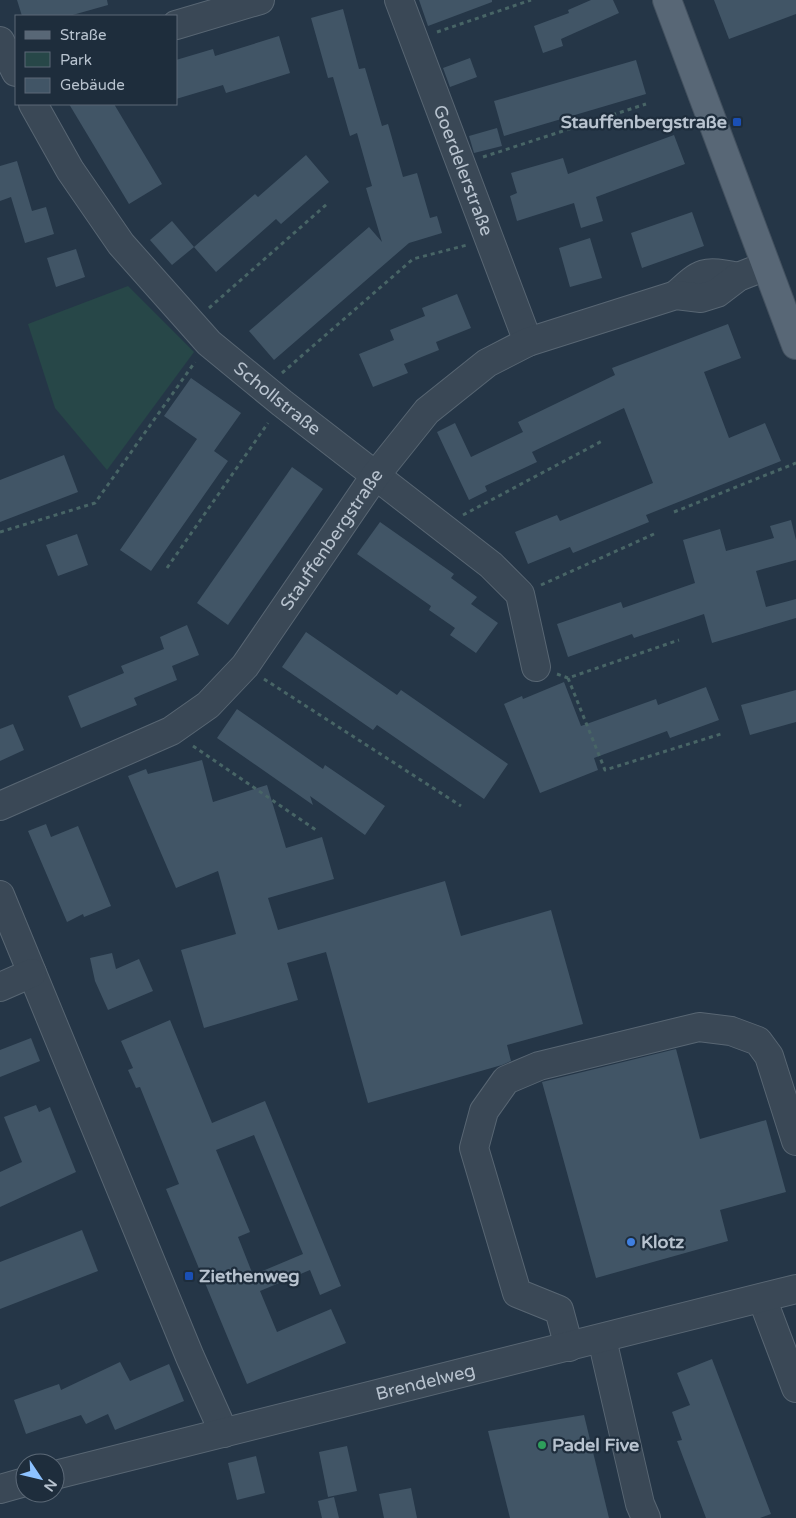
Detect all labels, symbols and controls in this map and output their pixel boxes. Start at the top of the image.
legend [15,15,178,105]
text: Straße [60,26,106,44]
text: Park [60,51,92,69]
text: Gebäude [60,76,125,94]
street label: Goerdelerstraße [429,102,498,239]
place label: Stauffenbergstraße [561,111,727,133]
marker: Stauffenbergstraße [731,116,743,128]
street label: Schollstraße [229,357,325,440]
street label: Stauffenbergstraße [276,464,388,614]
place label: Klotz [641,1231,684,1253]
marker: Klotz [625,1236,637,1248]
place label: Ziethenweg [199,1265,300,1287]
marker: Ziethenweg [183,1270,195,1282]
street label: Brendelweg [373,1359,478,1405]
place label: Padel Five [552,1434,639,1456]
marker: Padel Five [536,1439,548,1451]
north arrow [15,1453,65,1503]
text: N [40,1476,60,1495]

